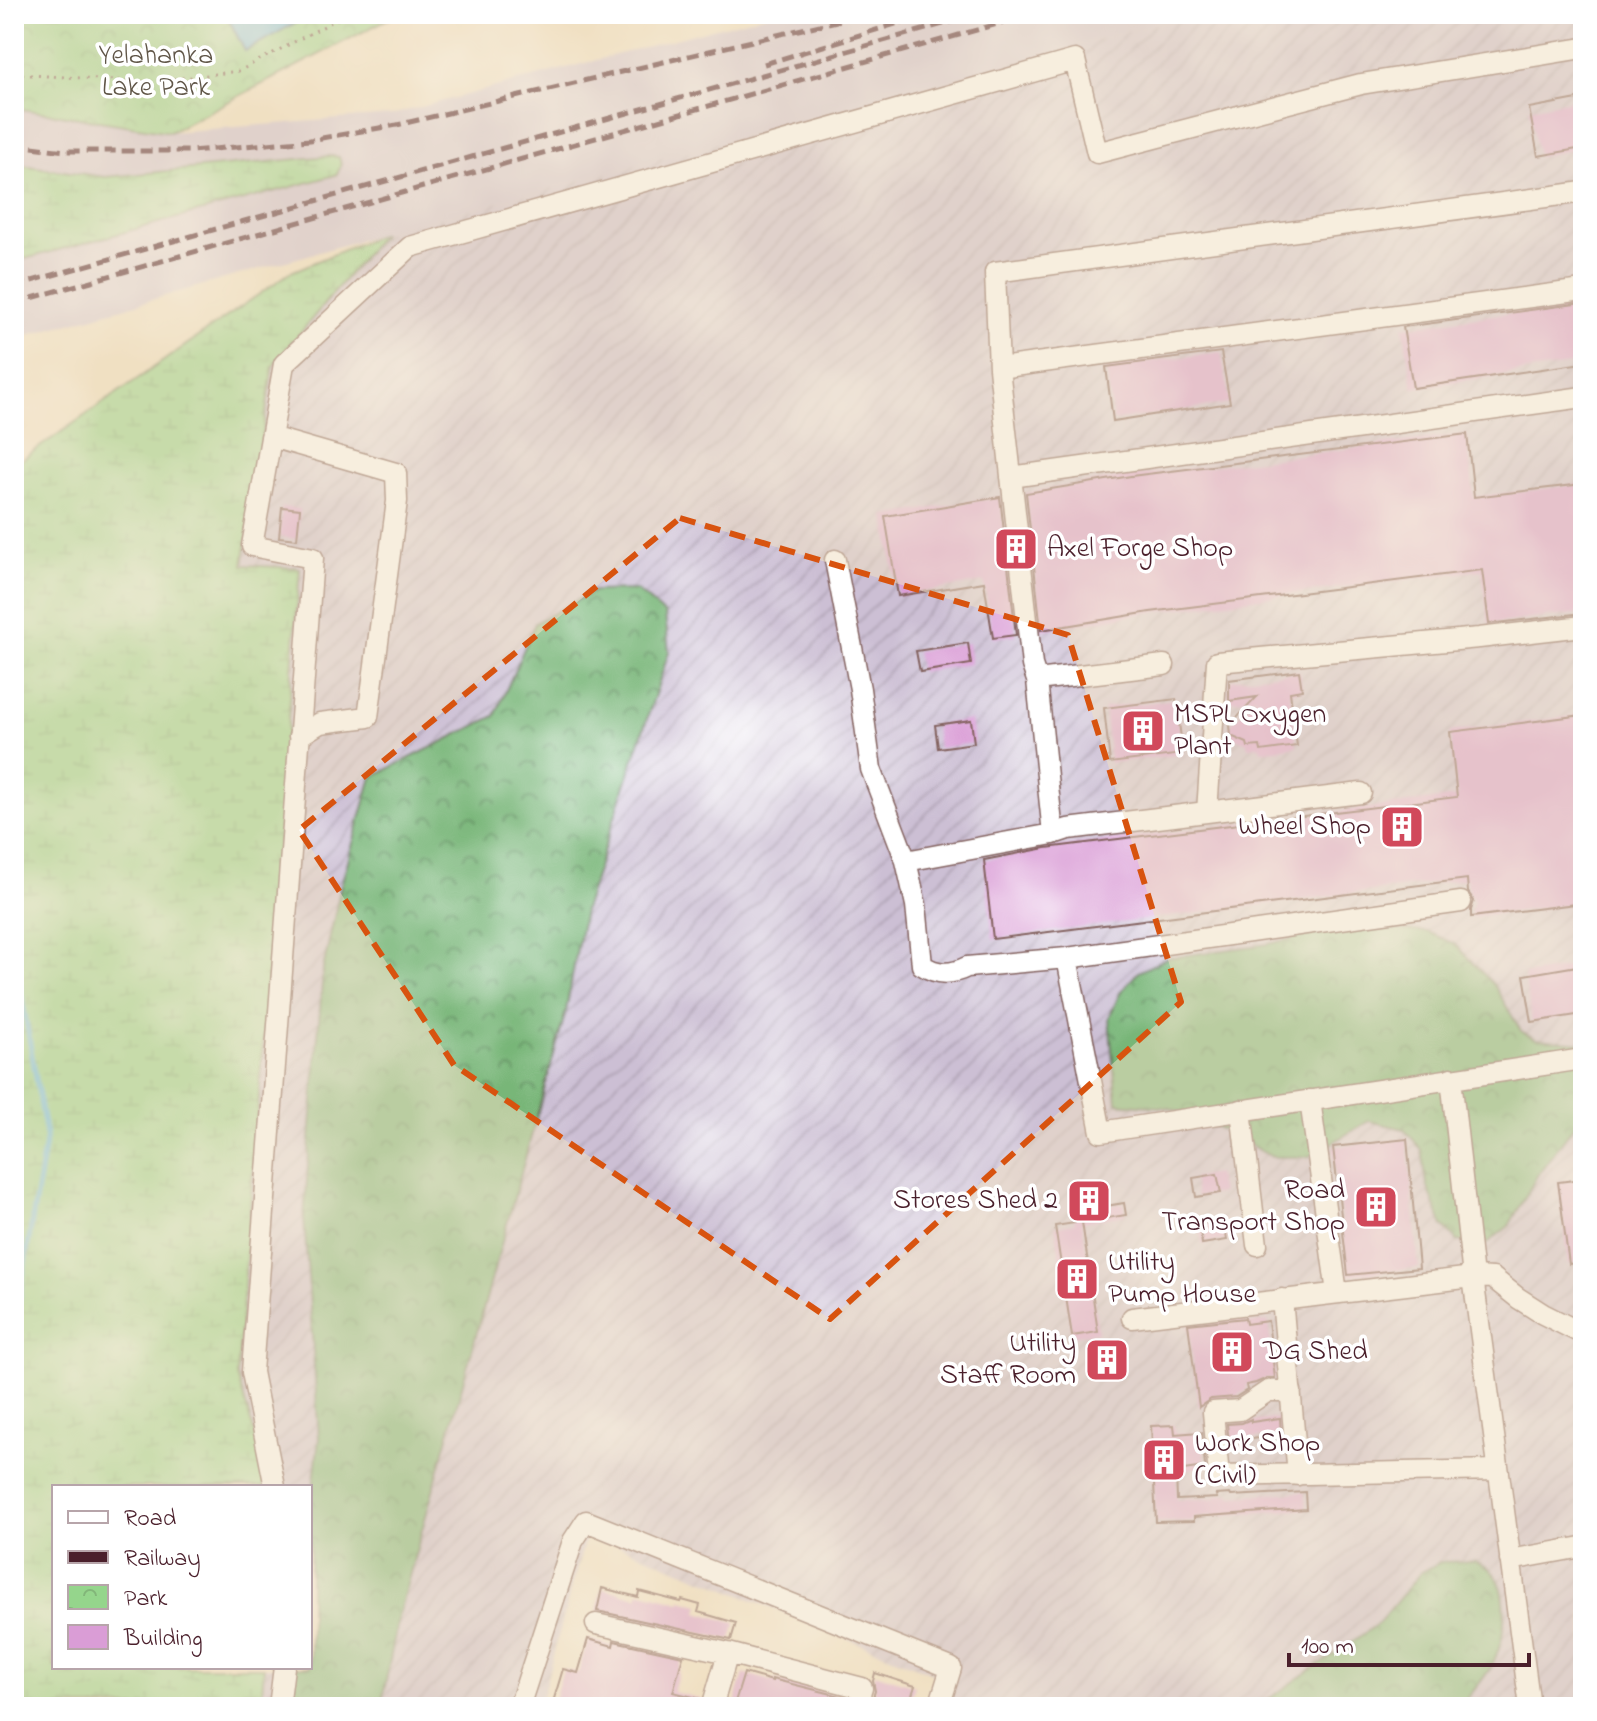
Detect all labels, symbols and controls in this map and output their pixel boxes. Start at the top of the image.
park label: Yelahanka Lake Park [99,36,213,109]
building icon: Axel Forge Shop [992,525,1040,573]
place label: Axel Forge Shop [1047,529,1233,570]
place label: MSPL Oxygen Plant [1174,695,1326,768]
building icon: MSPL Oxygen Plant [1119,707,1167,755]
building icon: Wheel Shop [1378,803,1426,851]
place label: Wheel Shop [1238,807,1371,848]
place label: Road Transport Shop [1161,1171,1345,1244]
building icon: Stores Shed 2 [1065,1177,1113,1225]
place label: Stores Shed 2 [893,1181,1058,1222]
building icon: Road Transport Shop [1352,1183,1400,1231]
place label: Utility Pump House [1108,1243,1256,1316]
building icon: Utility Pump House [1053,1255,1101,1303]
place label: Utility Staff Room [940,1324,1076,1397]
building icon: DG Shed [1208,1328,1256,1376]
place label: DG Shed [1262,1332,1368,1373]
building icon: Utility Staff Room [1083,1336,1131,1384]
place label: Work Shop (Civil) [1195,1424,1320,1497]
building icon: Work Shop (Civil) [1140,1436,1188,1484]
legend [52,1485,312,1669]
text: Road [124,1502,177,1537]
text: Railway [124,1542,201,1578]
text: Park [124,1582,168,1617]
scale bar [1289,1617,1529,1667]
text: Building [123,1622,203,1657]
text: 100 m [1301,1630,1354,1665]

